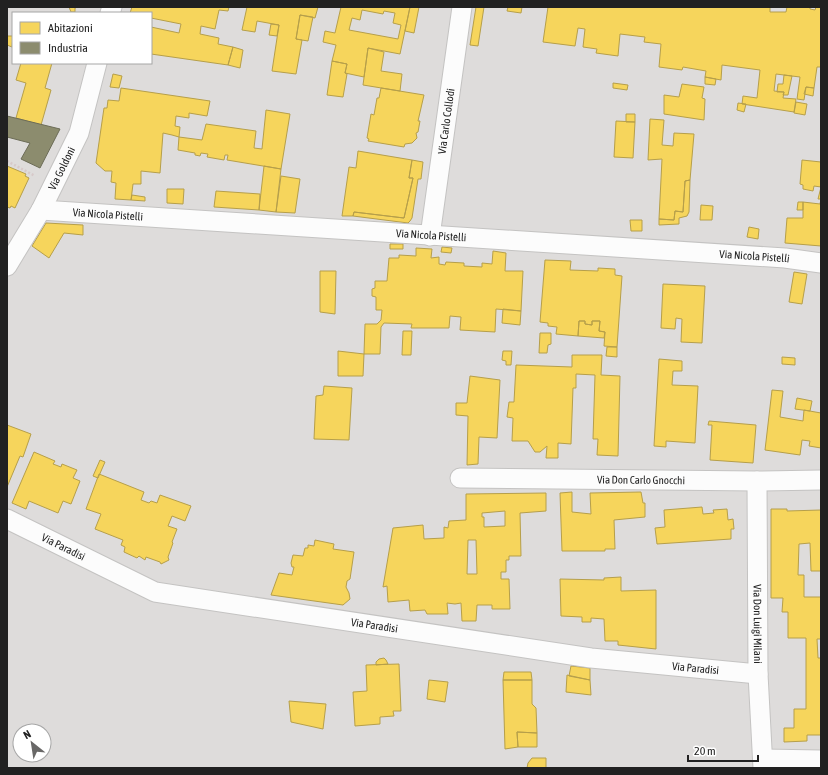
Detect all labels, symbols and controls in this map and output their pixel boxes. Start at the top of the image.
legend [12,12,152,64]
text: Abitazioni [48,21,93,35]
text: Industria [48,41,88,55]
street label: Via Carlo Collodi [436,88,457,155]
street label: Via Goldoni [46,145,77,192]
street label: Via Nicola Pistelli [72,206,143,223]
street label: Via Nicola Pistelli [396,227,467,243]
street label: Via Nicola Pistelli [719,248,790,265]
street label: Via Don Carlo Gnocchi [597,473,685,486]
street label: Via Paradisi [40,531,87,563]
street label: Via Don Luigi Milani [752,584,764,664]
street label: Via Paradisi [350,616,399,635]
street label: Via Paradisi [671,660,720,676]
north arrow [12,723,52,763]
text: N [21,728,33,741]
scale bar [688,737,758,763]
text: 20 m [694,744,716,758]

